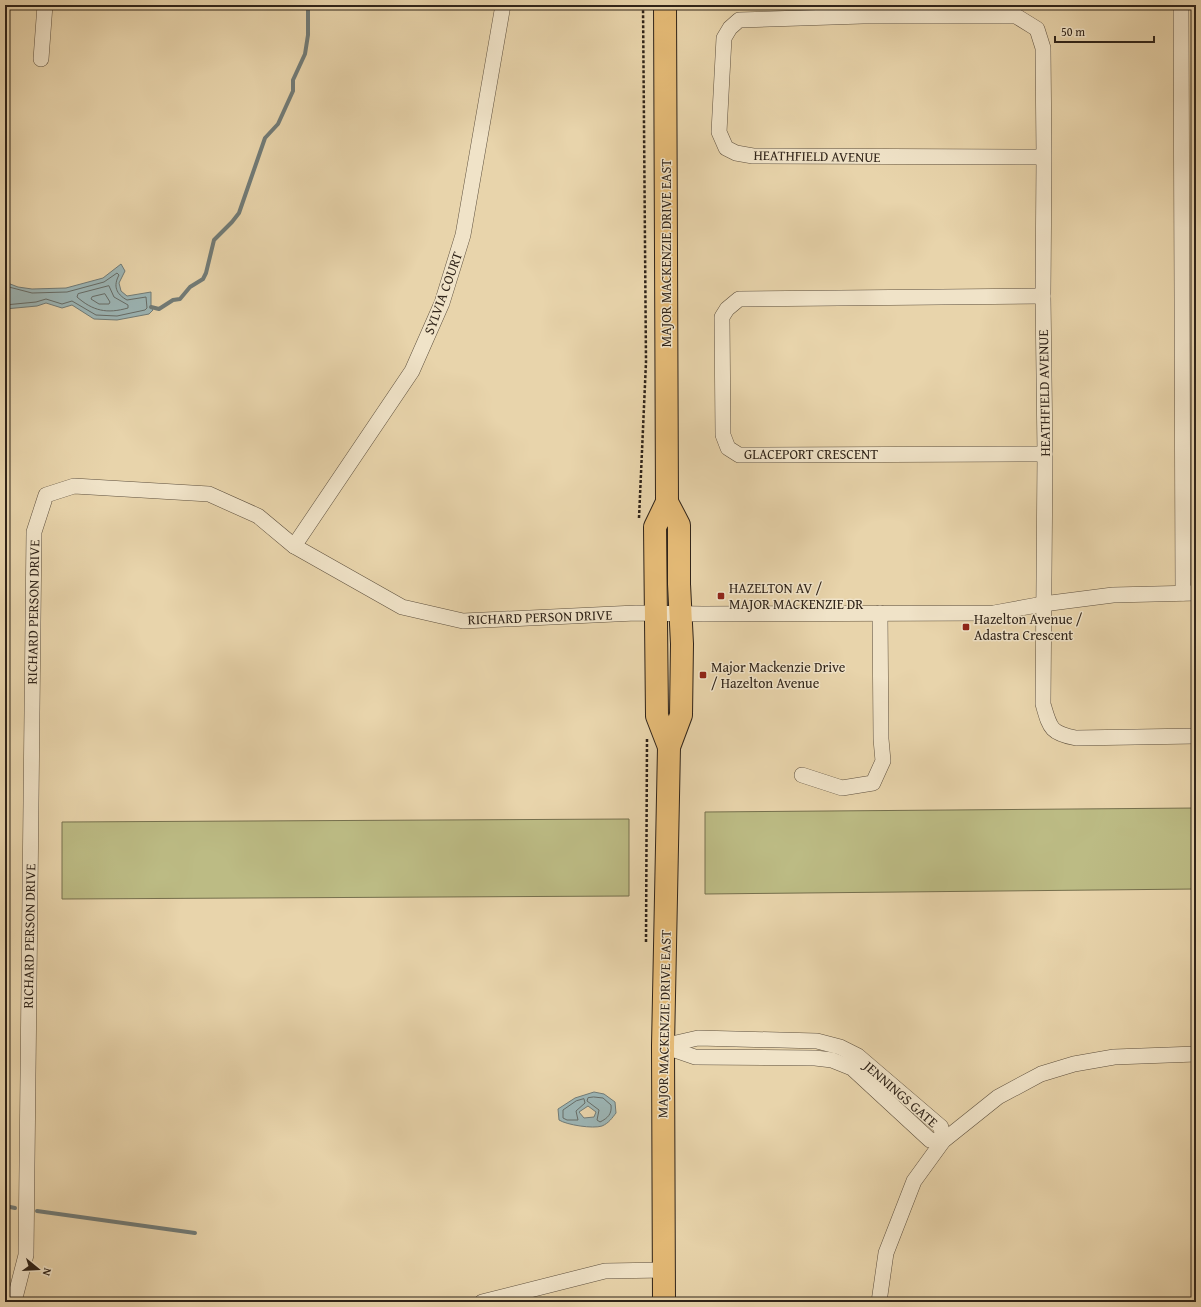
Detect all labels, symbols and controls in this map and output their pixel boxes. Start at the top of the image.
scale bar [1055,18,1154,44]
text: 50 m [1061,23,1085,40]
street label: HEATHFIELD AVENUE [753,145,881,167]
street label: MAJOR MACKENZIE DRIVE EAST [656,159,676,347]
street label: SYLVIA COURT [419,249,467,337]
street label: HEATHFIELD AVENUE [1033,329,1055,457]
street label: GLACEPORT CRESCENT [744,444,878,464]
street label: RICHARD PERSON DRIVE [22,539,44,685]
place label: HAZELTON AV / MAJOR MACKENZIE DR [729,578,864,614]
marker: HAZELTON AV / MAJOR MACKENZIE DR [716,591,726,601]
street label: RICHARD PERSON DRIVE [467,604,613,630]
place label: Hazelton Avenue / Adastra Crescent [974,609,1083,645]
marker: Hazelton Avenue / Adastra Crescent [961,622,971,632]
place label: Major Mackenzie Drive / Hazelton Avenue [711,657,846,693]
marker: Major Mackenzie Drive / Hazelton Avenue [698,670,708,680]
street label: RICHARD PERSON DRIVE [18,863,40,1009]
street label: MAJOR MACKENZIE DRIVE EAST [652,930,676,1118]
street label: JENNINGS GATE [858,1055,942,1132]
north arrow [18,1249,58,1289]
text: N [39,1266,56,1279]

